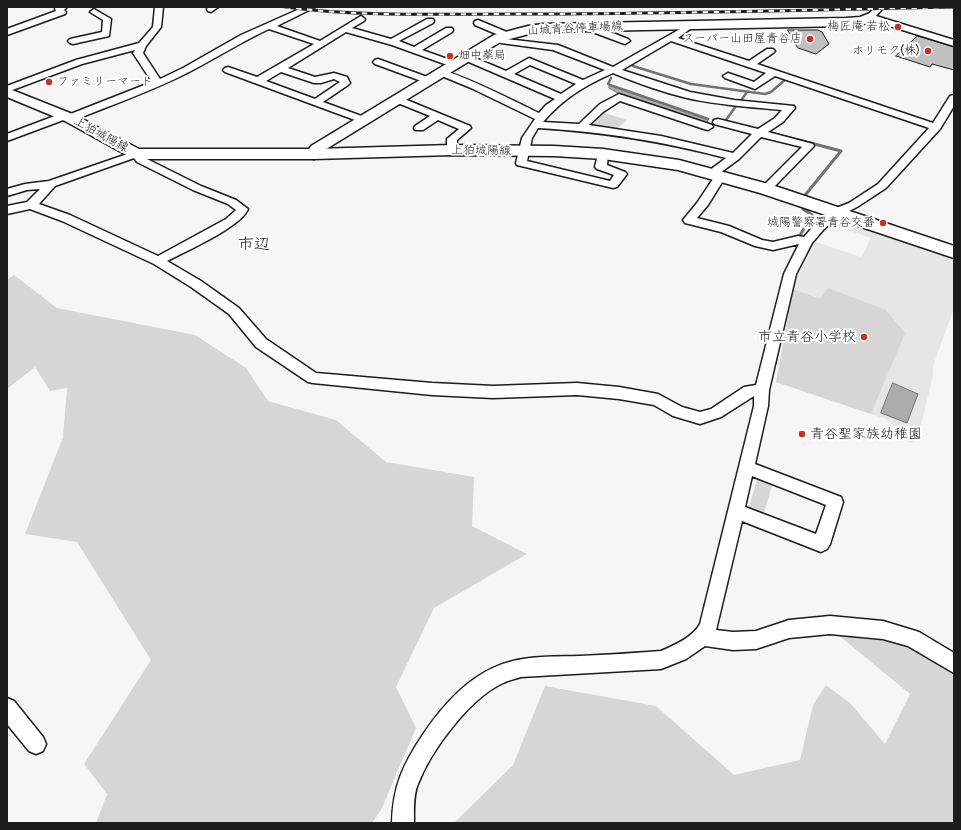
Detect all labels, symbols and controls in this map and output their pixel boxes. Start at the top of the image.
street label: 山城青谷停車場線 [527,19,623,39]
place label: 梅匠庵 若松 [827,20,890,34]
marker: 梅匠庵 若松 [893,22,903,32]
place label: スーパー山田屋青谷店 [682,32,802,46]
marker: スーパー山田屋青谷店 [805,34,815,44]
place label: ホリモク(株) [852,44,920,58]
marker: ホリモク(株) [923,46,933,56]
place label: 畑中薬局 [458,49,506,63]
marker: 畑中薬局 [445,51,455,61]
place label: ファミリーマート [57,75,153,89]
marker: ファミリーマート [44,77,54,87]
street label: 上狛城陽線 [71,114,131,156]
street label: 上狛城陽線 [451,143,511,159]
place label: 城陽警察署青谷交番 [767,216,875,230]
marker: 城陽警察署青谷交番 [878,218,888,228]
district label: 市辺 [238,235,270,255]
place label: 市立青谷小学校 [758,329,856,345]
marker: 市立青谷小学校 [859,332,869,342]
place label: 青谷聖家族幼稚園 [810,426,922,442]
marker: 青谷聖家族幼稚園 [797,429,807,439]

